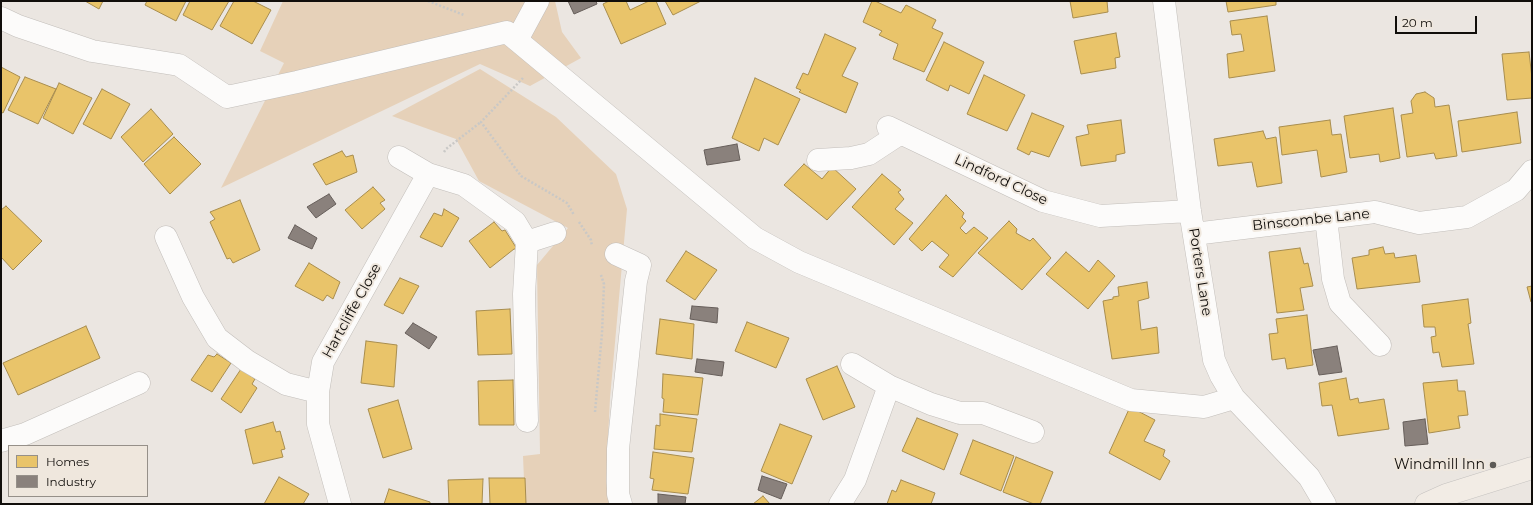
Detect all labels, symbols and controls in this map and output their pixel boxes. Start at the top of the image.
scale bar [1397,8,1479,34]
text: 20 m [1402,15,1433,30]
street label: Lindford Close [952,151,1050,209]
street label: Binscombe Lane [1251,205,1371,235]
street label: Porters Lane [1185,227,1215,317]
street label: Hartcliffe Close [319,261,385,361]
legend [8,445,148,497]
text: Homes [46,454,89,469]
place label: Windmill Inn [1394,457,1485,473]
marker: Windmill Inn [1488,460,1498,470]
text: Industry [46,474,96,489]

